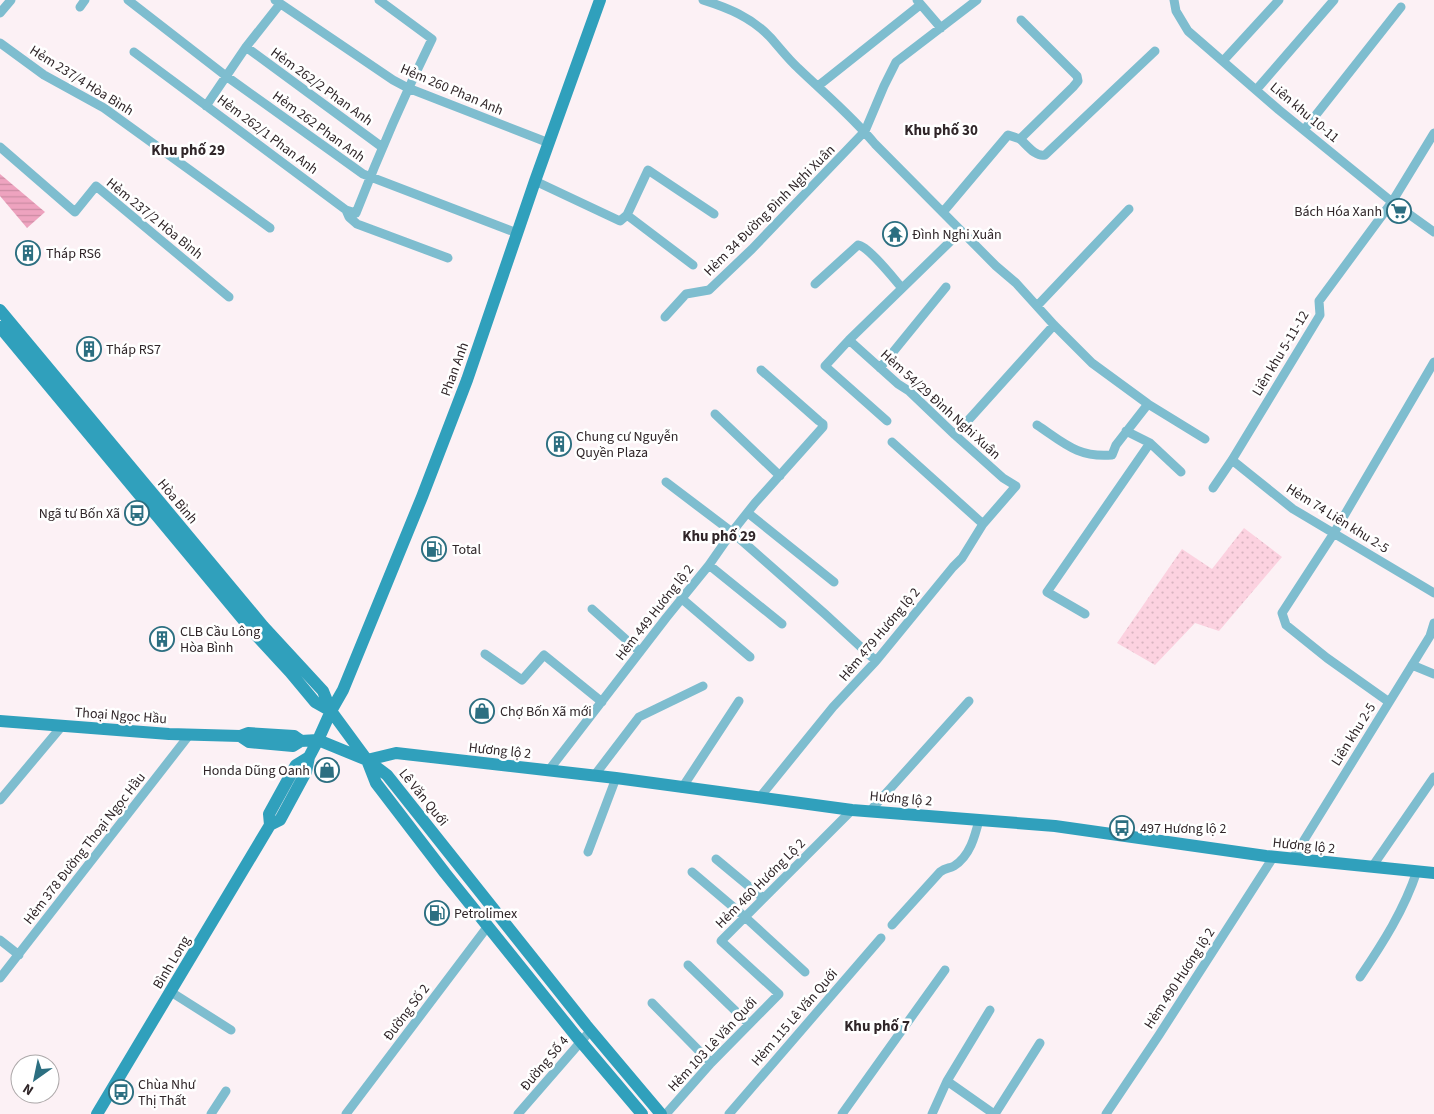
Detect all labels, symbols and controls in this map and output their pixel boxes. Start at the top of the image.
street label: Hẻm 237/4 Hòa Bình [26,41,137,121]
street label: Hẻm 262/2 Phan Anh [266,43,377,131]
street label: Hẻm 260 Phan Anh [397,59,506,121]
street label: Liên khu 10-11 [1265,78,1343,148]
street label: Hẻm 262 Phan Anh [268,86,369,167]
street label: Hẻm 262/1 Phan Anh [213,90,322,179]
district label: Khu phố 30 [904,120,978,141]
district label: Khu phố 29 [151,140,225,161]
street label: Hẻm 34 Đường Đình Nghi Xuân [700,141,840,281]
street label: Hẻm 237/2 Hòa Bình [102,173,207,264]
supermarket icon: Bách Hóa Xanh [1386,198,1412,224]
place label: Bách Hóa Xanh [1294,202,1382,222]
temple icon: Đình Nghi Xuân [882,221,908,247]
place label: Đình Nghi Xuân [912,225,1002,245]
building icon: Tháp RS6 [15,240,41,266]
place label: Tháp RS6 [46,244,101,264]
street label: Liên khu 5-11-12 [1248,307,1314,400]
building icon: Tháp RS7 [76,336,102,362]
place label: Tháp RS7 [106,340,161,360]
street label: Phan Anh [436,340,474,399]
street label: Hẻm 54/29 Đình Nghi Xuân [876,345,1005,464]
place label: Chung cư Nguyễn Quyền Plaza [576,427,678,463]
building icon: Chung cư Nguyễn Quyền Plaza [546,431,572,457]
street label: Hòa Bình [152,475,202,529]
street label: Hẻm 74 Liên khu 2-5 [1282,479,1393,559]
bus stop icon: Ngã tư Bốn Xã [124,500,150,526]
place label: Ngã tư Bốn Xã [39,504,120,524]
district label: Khu phố 29 [682,526,756,547]
fuel station icon: Total [421,536,447,562]
place label: Total [452,540,481,560]
street label: Hẻm 449 Hương lộ 2 [611,560,699,665]
street label: Hẻm 479 Hương lộ 2 [835,583,925,686]
place label: CLB Cầu Lông Hòa Bình [180,622,260,658]
building icon: CLB Cầu Lông Hòa Bình [149,626,175,652]
shop icon: Chợ Bốn Xã mới [469,698,495,724]
street label: Liên khu 2-5 [1327,699,1381,770]
place label: Chợ Bốn Xã mới [500,702,592,722]
street label: Thoại Ngọc Hầu [74,703,168,729]
street label: Hương lộ 2 [468,738,532,764]
shop icon: Honda Dũng Oanh [314,757,340,783]
place label: Honda Dũng Oanh [203,761,310,781]
street label: Lê Văn Quới [394,765,453,831]
street label: Hẻm 378 Đường Thoại Ngọc Hầu [19,768,151,929]
street label: Hương lộ 2 [869,786,933,812]
bus stop icon: 497 Hương lộ 2 [1109,815,1135,841]
place label: 497 Hương lộ 2 [1140,819,1226,839]
street label: Hương lộ 2 [1272,833,1336,859]
street label: Hẻm 460 Hương Lộ 2 [711,834,810,933]
fuel station icon: Petrolimex [424,900,450,926]
place label: Petrolimex [454,904,518,924]
street label: Hẻm 490 Hương lộ 2 [1140,924,1220,1033]
street label: Bình Long [148,932,196,993]
street label: Hẻm 115 Lê Văn Quới [747,965,843,1071]
street label: Đường Số 2 [379,980,435,1045]
street label: Hẻm 103 Lê Văn Quới [664,993,762,1096]
district label: Khu phố 7 [844,1016,910,1037]
street label: Đường Số 4 [516,1032,574,1096]
north arrow [10,1054,60,1104]
place label: Chùa Như Thị Thất [138,1075,196,1111]
text: N [19,1078,38,1100]
bus stop icon: Chùa Như Thị Thất [108,1079,134,1105]

